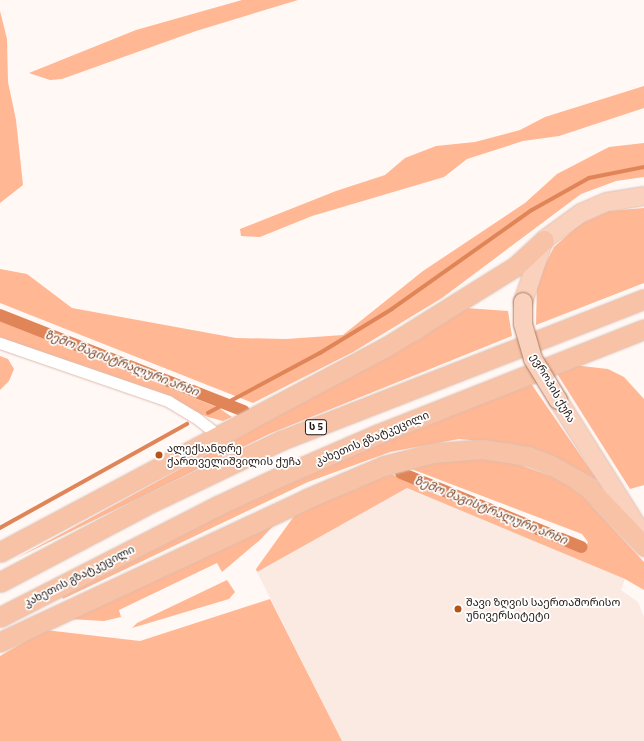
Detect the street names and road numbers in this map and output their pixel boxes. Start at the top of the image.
street label: ევროპის ქუჩა [528,351,578,425]
street label: კახეთის გზატკეცილი [313,408,431,468]
road number: ს 5 [304,419,328,435]
street label: კახეთის გზატკეცილი [22,542,136,610]

